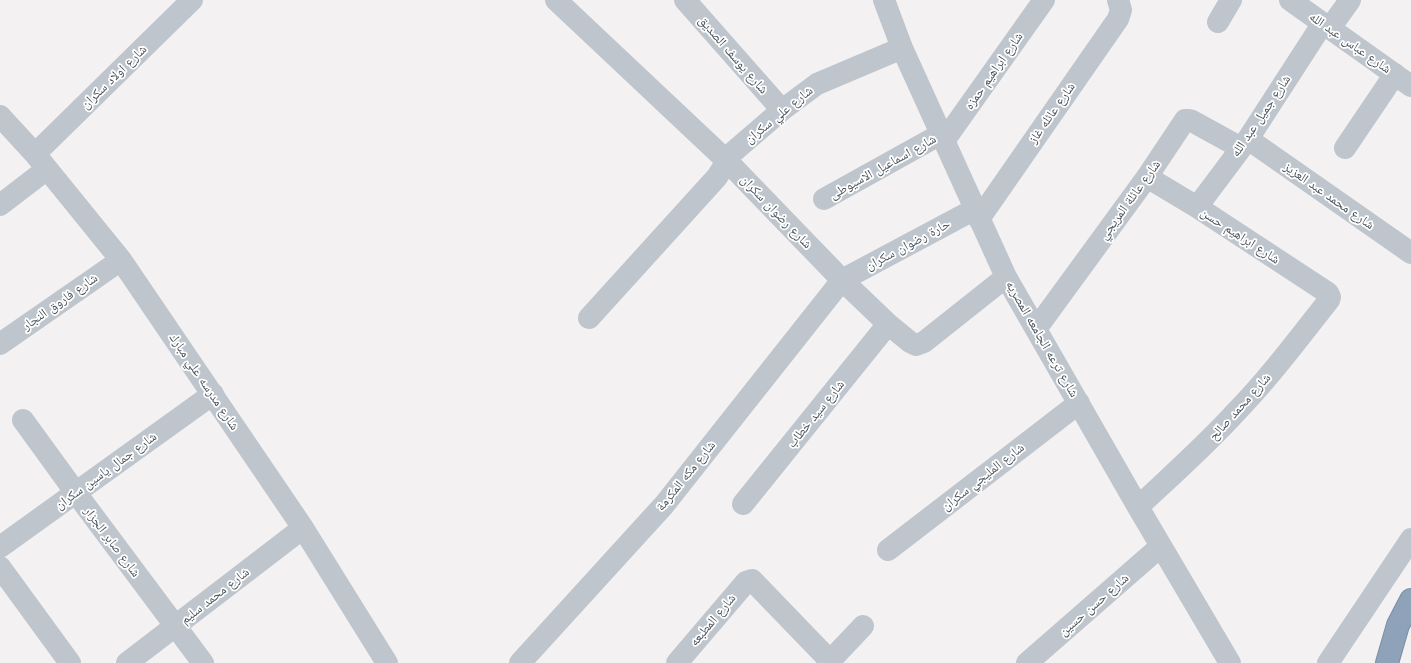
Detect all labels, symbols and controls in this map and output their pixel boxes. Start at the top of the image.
street label: شارع عباس عبد الله [1306,9,1394,77]
street label: شارع يوسف الصديق [695,13,771,97]
street label: شارع ابراهيم حمزه [962,29,1026,113]
street label: شارع اولاد سكران [78,42,150,112]
street label: شارع جميل عبد الله [1228,72,1294,160]
street label: شارع عائله غاز [1025,79,1079,147]
street label: شارع علي سكران [742,83,816,147]
street label: شارع اسماعيل الاسيوطى [827,131,939,203]
street label: شارع عائلة المريجي [1096,157,1164,243]
street label: شارع محمد عبد العزيز [1281,159,1377,233]
street label: شارع رضوان سكران [737,172,815,252]
street label: شارع ابراهيم حسن [1197,205,1283,267]
street label: حارة رضوان سكران [863,216,953,274]
street label: شارع فاروق النجار [19,270,101,334]
street label: شارع ترعه الجامعه المصريه [1002,278,1082,400]
street label: شارع مدرسه علي مبارك [166,331,242,433]
street label: شارع محمد صالح [1206,370,1274,444]
street label: شارع سيد خطاب [784,377,848,451]
street label: شارع جمال ياسين سكران [52,429,160,513]
street label: شارع مكه المكرمة [653,438,719,514]
street label: شارع المليجي سكران [939,440,1027,514]
street label: شارع صابر الجزار [81,504,143,580]
street label: شارع محمد سليم [178,564,252,628]
street label: شارع حسن حسين [1056,570,1132,640]
street label: شارع المطبعه [687,591,739,649]

